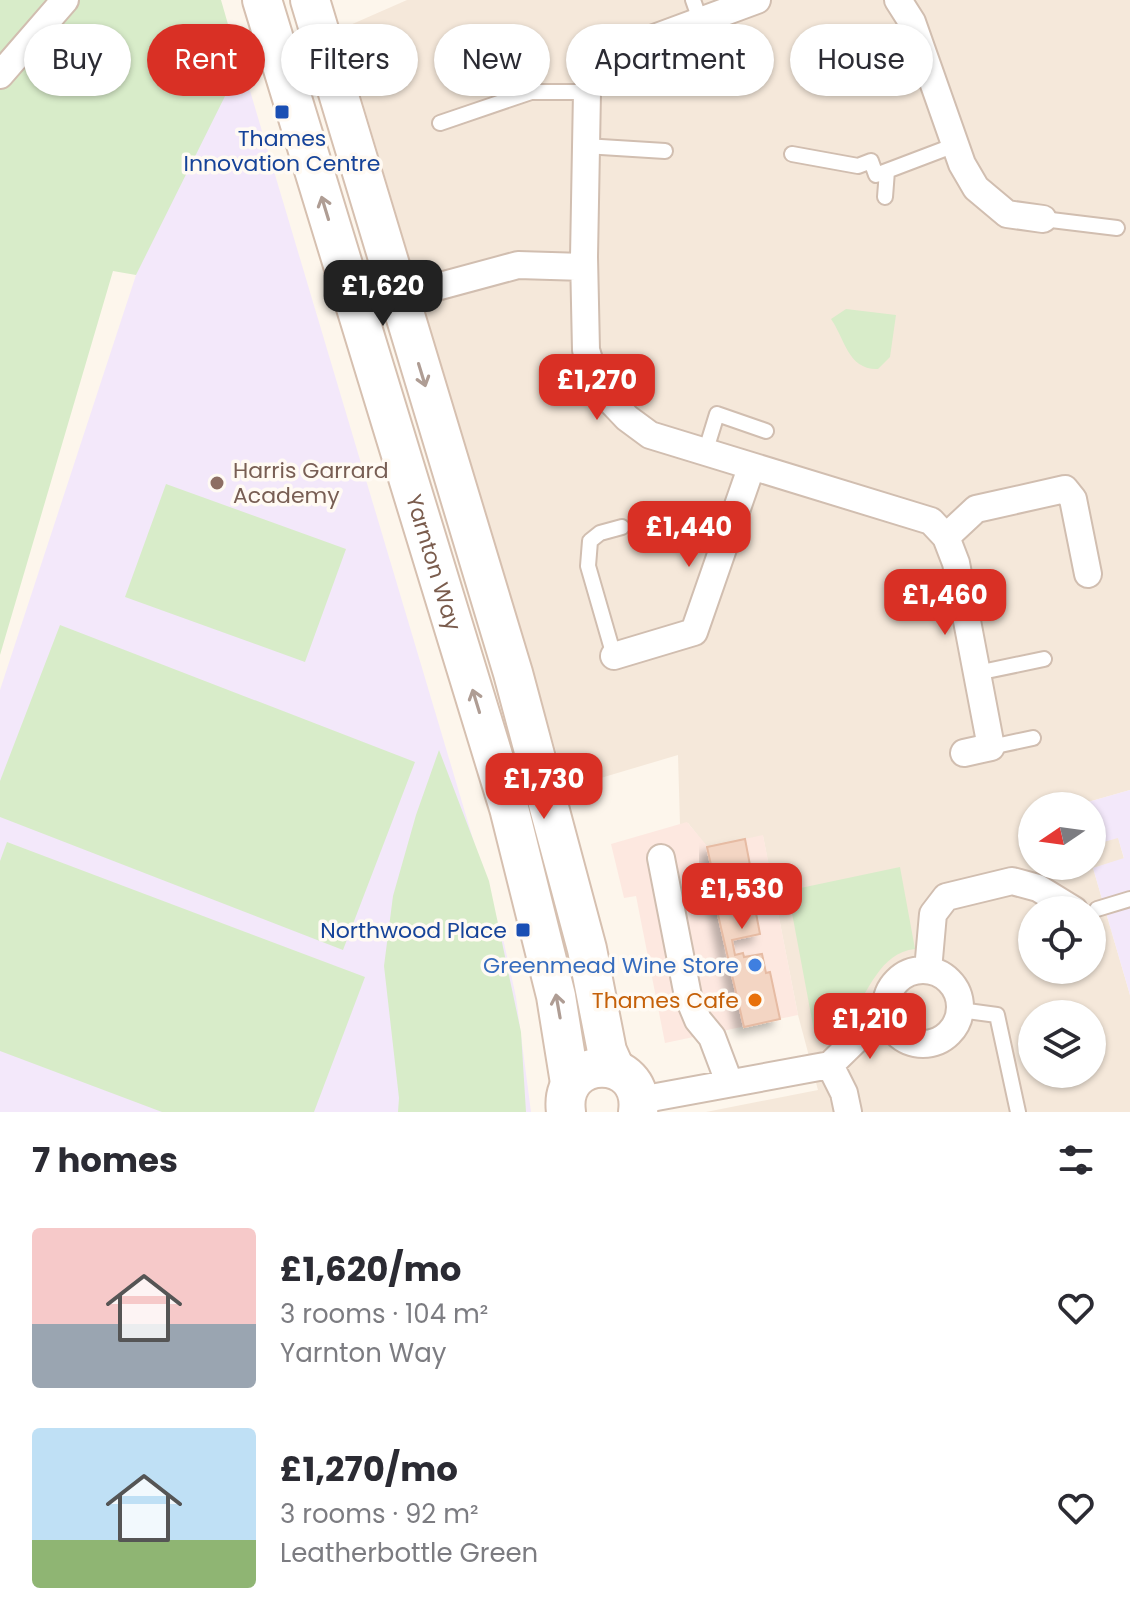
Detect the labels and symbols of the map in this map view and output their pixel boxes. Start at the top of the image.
marker: Thames Innovation Centre [273,103,291,121]
place label: Thames Innovation Centre [184,123,380,179]
one-way arrow [316,196,331,221]
pin: £1,620 [318,260,448,328]
pin: £1,270 [532,354,662,422]
one-way arrow [415,362,430,388]
place label: Harris Garrard Academy [233,455,389,511]
marker: Harris Garrard Academy [208,474,226,492]
street label: Yarnton Way [398,491,469,635]
pin: £1,440 [624,501,754,569]
pin: £1,460 [880,569,1010,637]
one-way arrow [468,689,483,715]
pin: £1,730 [479,753,609,821]
north arrow [1018,792,1106,880]
pin: £1,530 [677,863,807,931]
place label: Northwood Place [320,915,507,946]
marker: Northwood Place [514,921,532,939]
place label: Greenmead Wine Store [483,950,739,981]
marker: Greenmead Wine Store [746,956,764,974]
place label: Thames Cafe [592,985,739,1016]
marker: Thames Cafe [746,991,764,1009]
pin: £1,210 [805,993,935,1061]
one-way arrow [549,994,564,1020]

